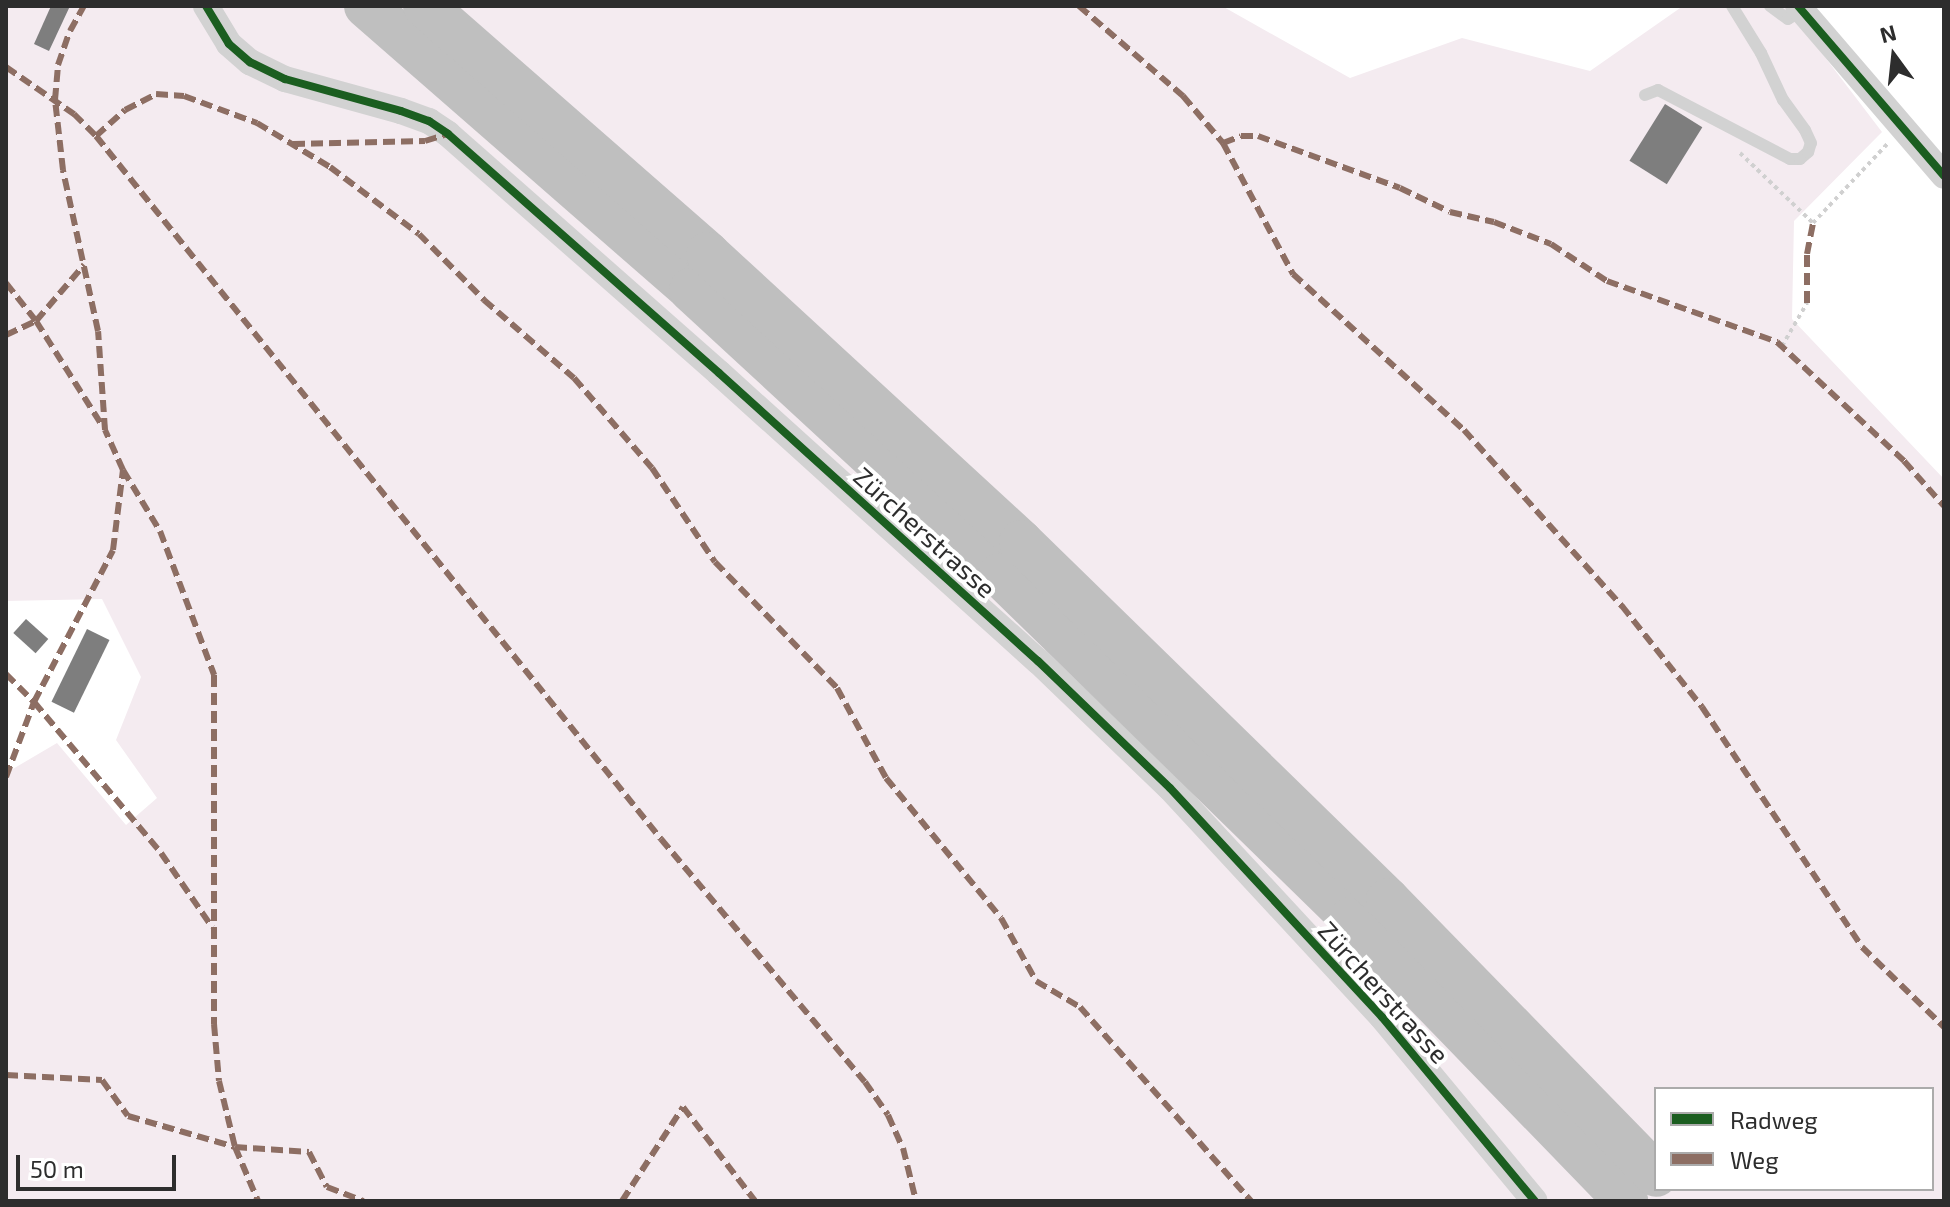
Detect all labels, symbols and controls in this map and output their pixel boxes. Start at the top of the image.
north arrow [1854,16,1934,96]
text: N [1877,18,1899,47]
street label: Zürcherstrasse [848,460,1002,604]
street label: Zürcherstrasse [1312,915,1456,1069]
legend [1654,1087,1934,1191]
text: Radweg [1730,1105,1818,1134]
scale bar [20,1139,180,1189]
text: Weg [1730,1145,1779,1174]
text: 50 m [30,1154,84,1183]

